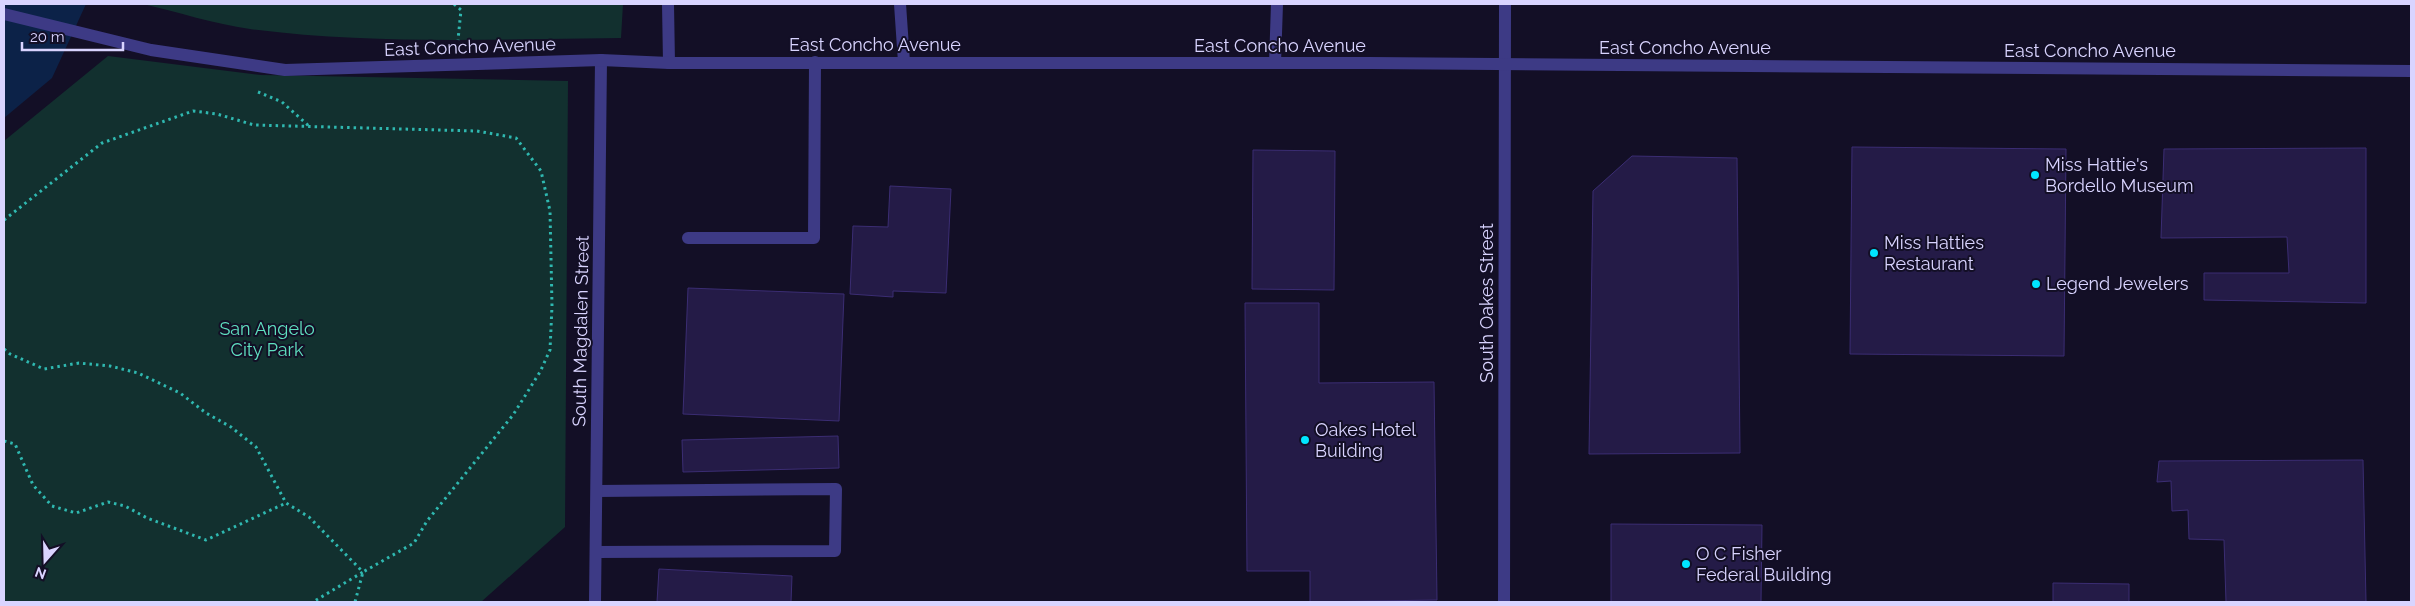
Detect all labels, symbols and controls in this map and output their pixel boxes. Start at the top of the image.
scale bar [22,20,124,52]
text: 20 m [30,28,65,46]
street label: East Concho Avenue [384,33,557,60]
street label: East Concho Avenue [789,34,961,55]
street label: East Concho Avenue [1194,35,1366,56]
street label: East Concho Avenue [1599,37,1771,58]
street label: East Concho Avenue [2004,40,2176,61]
place label: Miss Hattie's Bordello Museum [2045,154,2194,196]
marker: Miss Hattie's Bordello Museum [2029,169,2041,181]
street label: South Oakes Street [1476,223,1497,383]
place label: Miss Hatties Restaurant [1884,232,1984,274]
street label: South Magdalen Street [568,235,593,427]
marker: Miss Hatties Restaurant [1868,247,1880,259]
place label: Legend Jewelers [2046,273,2189,294]
marker: Legend Jewelers [2030,278,2042,290]
park label: San Angelo City Park [219,318,315,360]
place label: Oakes Hotel Building [1315,419,1416,461]
marker: Oakes Hotel Building [1299,434,1311,446]
north arrow [20,536,70,586]
place label: O C Fisher Federal Building [1696,543,1832,585]
marker: O C Fisher Federal Building [1680,558,1692,570]
text: N [33,564,48,583]

